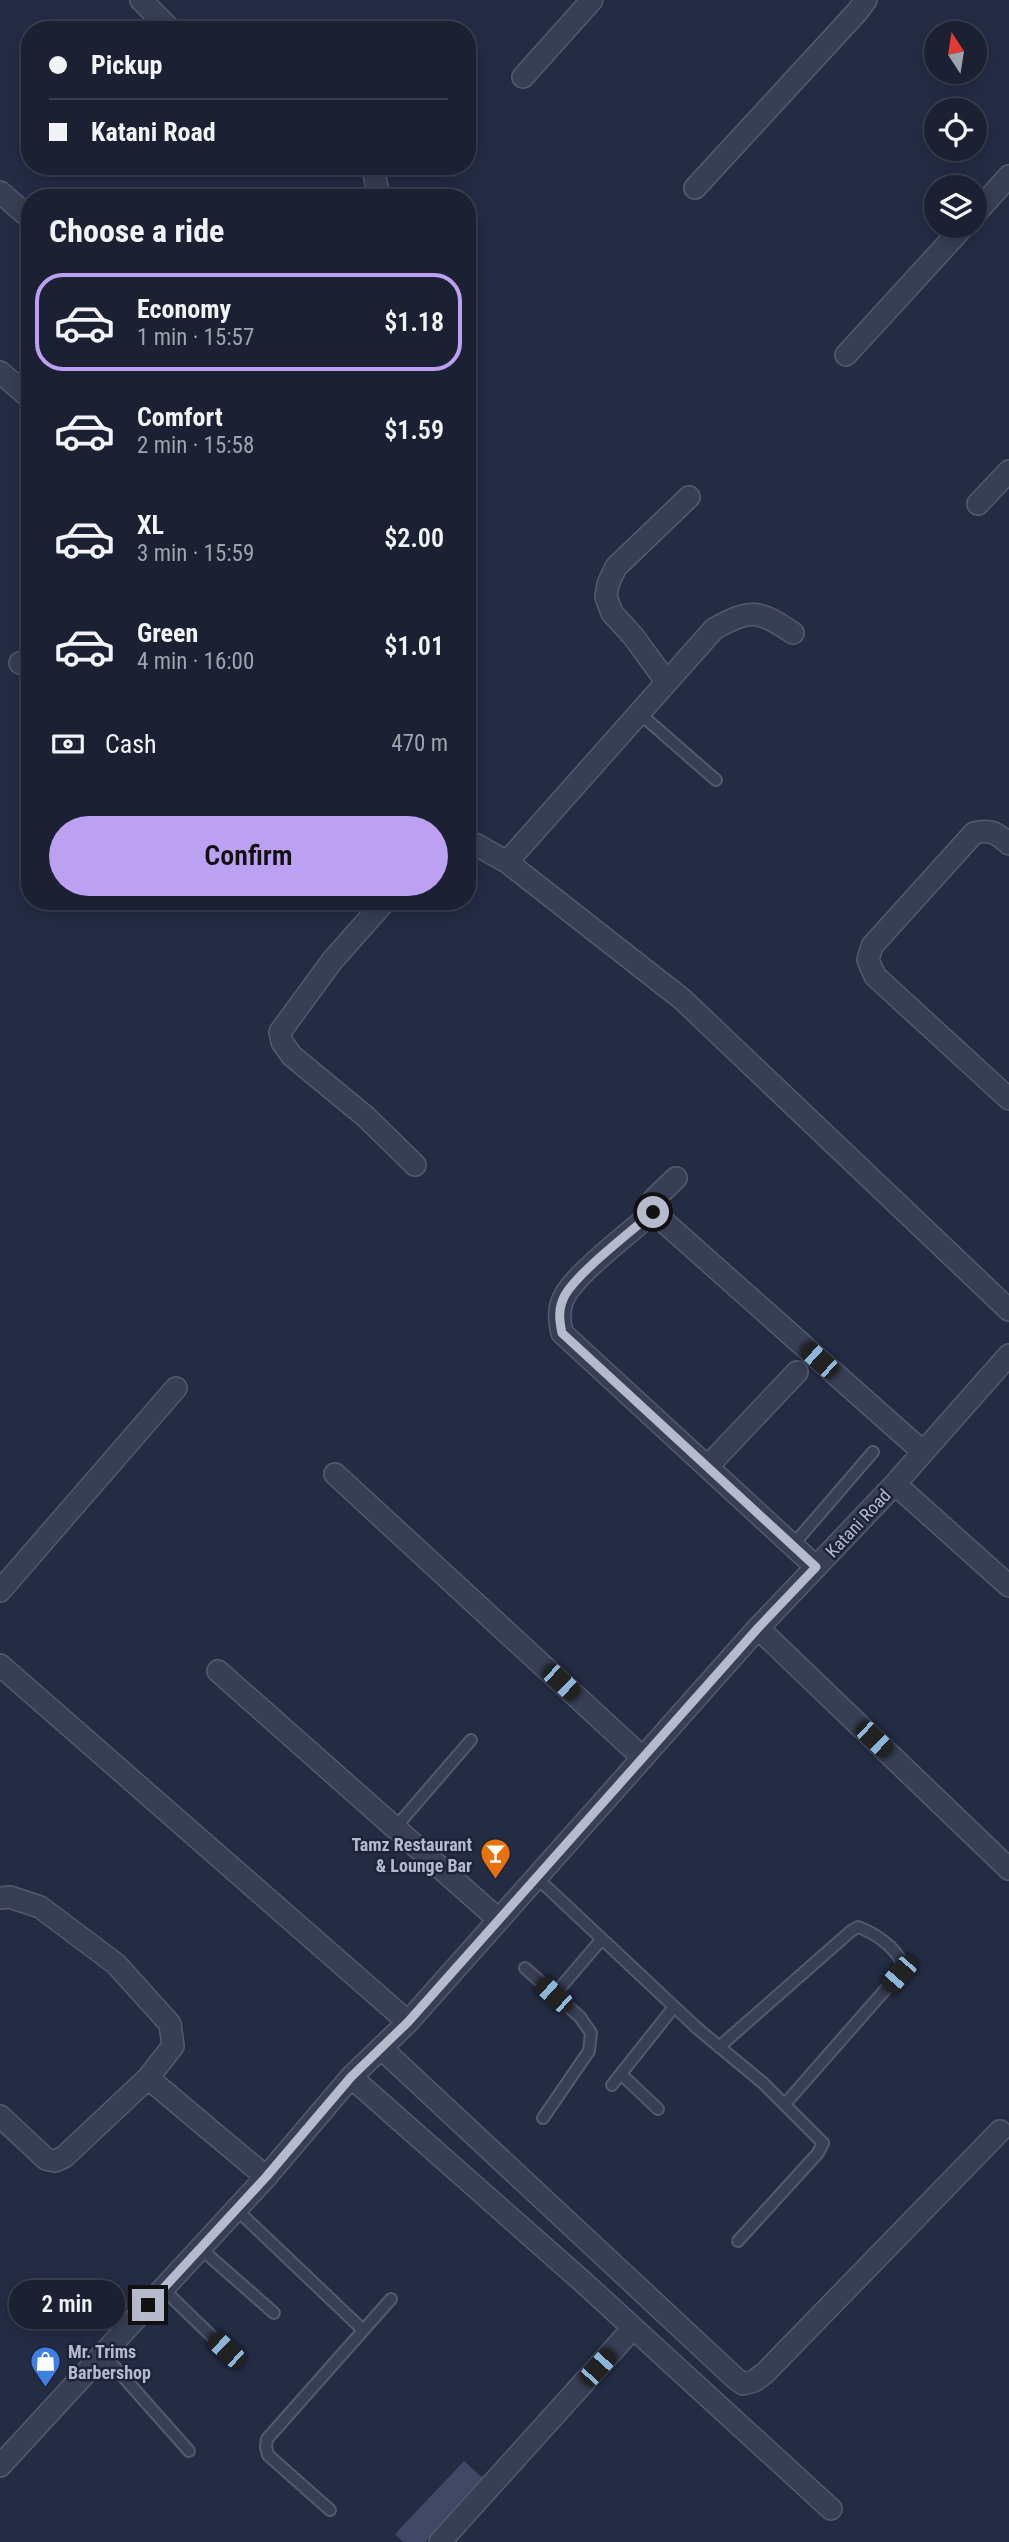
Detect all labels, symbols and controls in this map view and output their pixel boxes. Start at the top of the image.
north arrow [924,21,987,84]
map controls [924,21,987,238]
text: Pickup [91,50,162,80]
button: locate [924,98,987,161]
text: Katani Road [91,117,216,147]
button: layers [924,175,987,238]
text: Choose a ride [49,212,224,250]
icon: car [53,291,116,354]
text: Economy [137,294,231,324]
text: $1.18 [384,307,444,337]
text: 1 min · 15:57 [137,324,254,351]
icon: car [53,399,116,462]
text: Comfort [137,402,223,432]
text: $1.59 [384,415,444,445]
text: 2 min · 15:58 [137,432,254,459]
icon: car [53,507,116,570]
text: XL [137,510,164,540]
text: $2.00 [384,523,444,553]
text: 3 min · 15:59 [137,540,254,567]
icon: car [53,615,116,678]
text: Green [137,618,198,648]
text: $1.01 [384,631,444,661]
text: 4 min · 16:00 [137,648,254,675]
icon: cash [49,725,87,763]
text: Cash [105,729,157,759]
text: 470 m [391,730,448,757]
button: Confirm [49,816,448,896]
route start [637,1196,669,1228]
car [797,1338,842,1382]
street label: Katani Road [821,1485,895,1561]
car [539,1660,584,1704]
car [852,1717,897,1761]
place label: Tamz Restaurant & Lounge Bar [351,1834,472,1876]
bar icon: Tamz Restaurant & Lounge Bar [478,1837,512,1881]
car [878,1951,921,1997]
car [532,1973,577,2017]
callout: 2 min [8,2280,124,2330]
route end [132,2289,164,2321]
text: 2 min [42,2291,92,2318]
car [204,2328,249,2372]
place label: Mr. Trims Barbershop [68,2341,151,2383]
shop icon: Mr. Trims Barbershop [28,2344,62,2388]
car [577,2344,620,2390]

